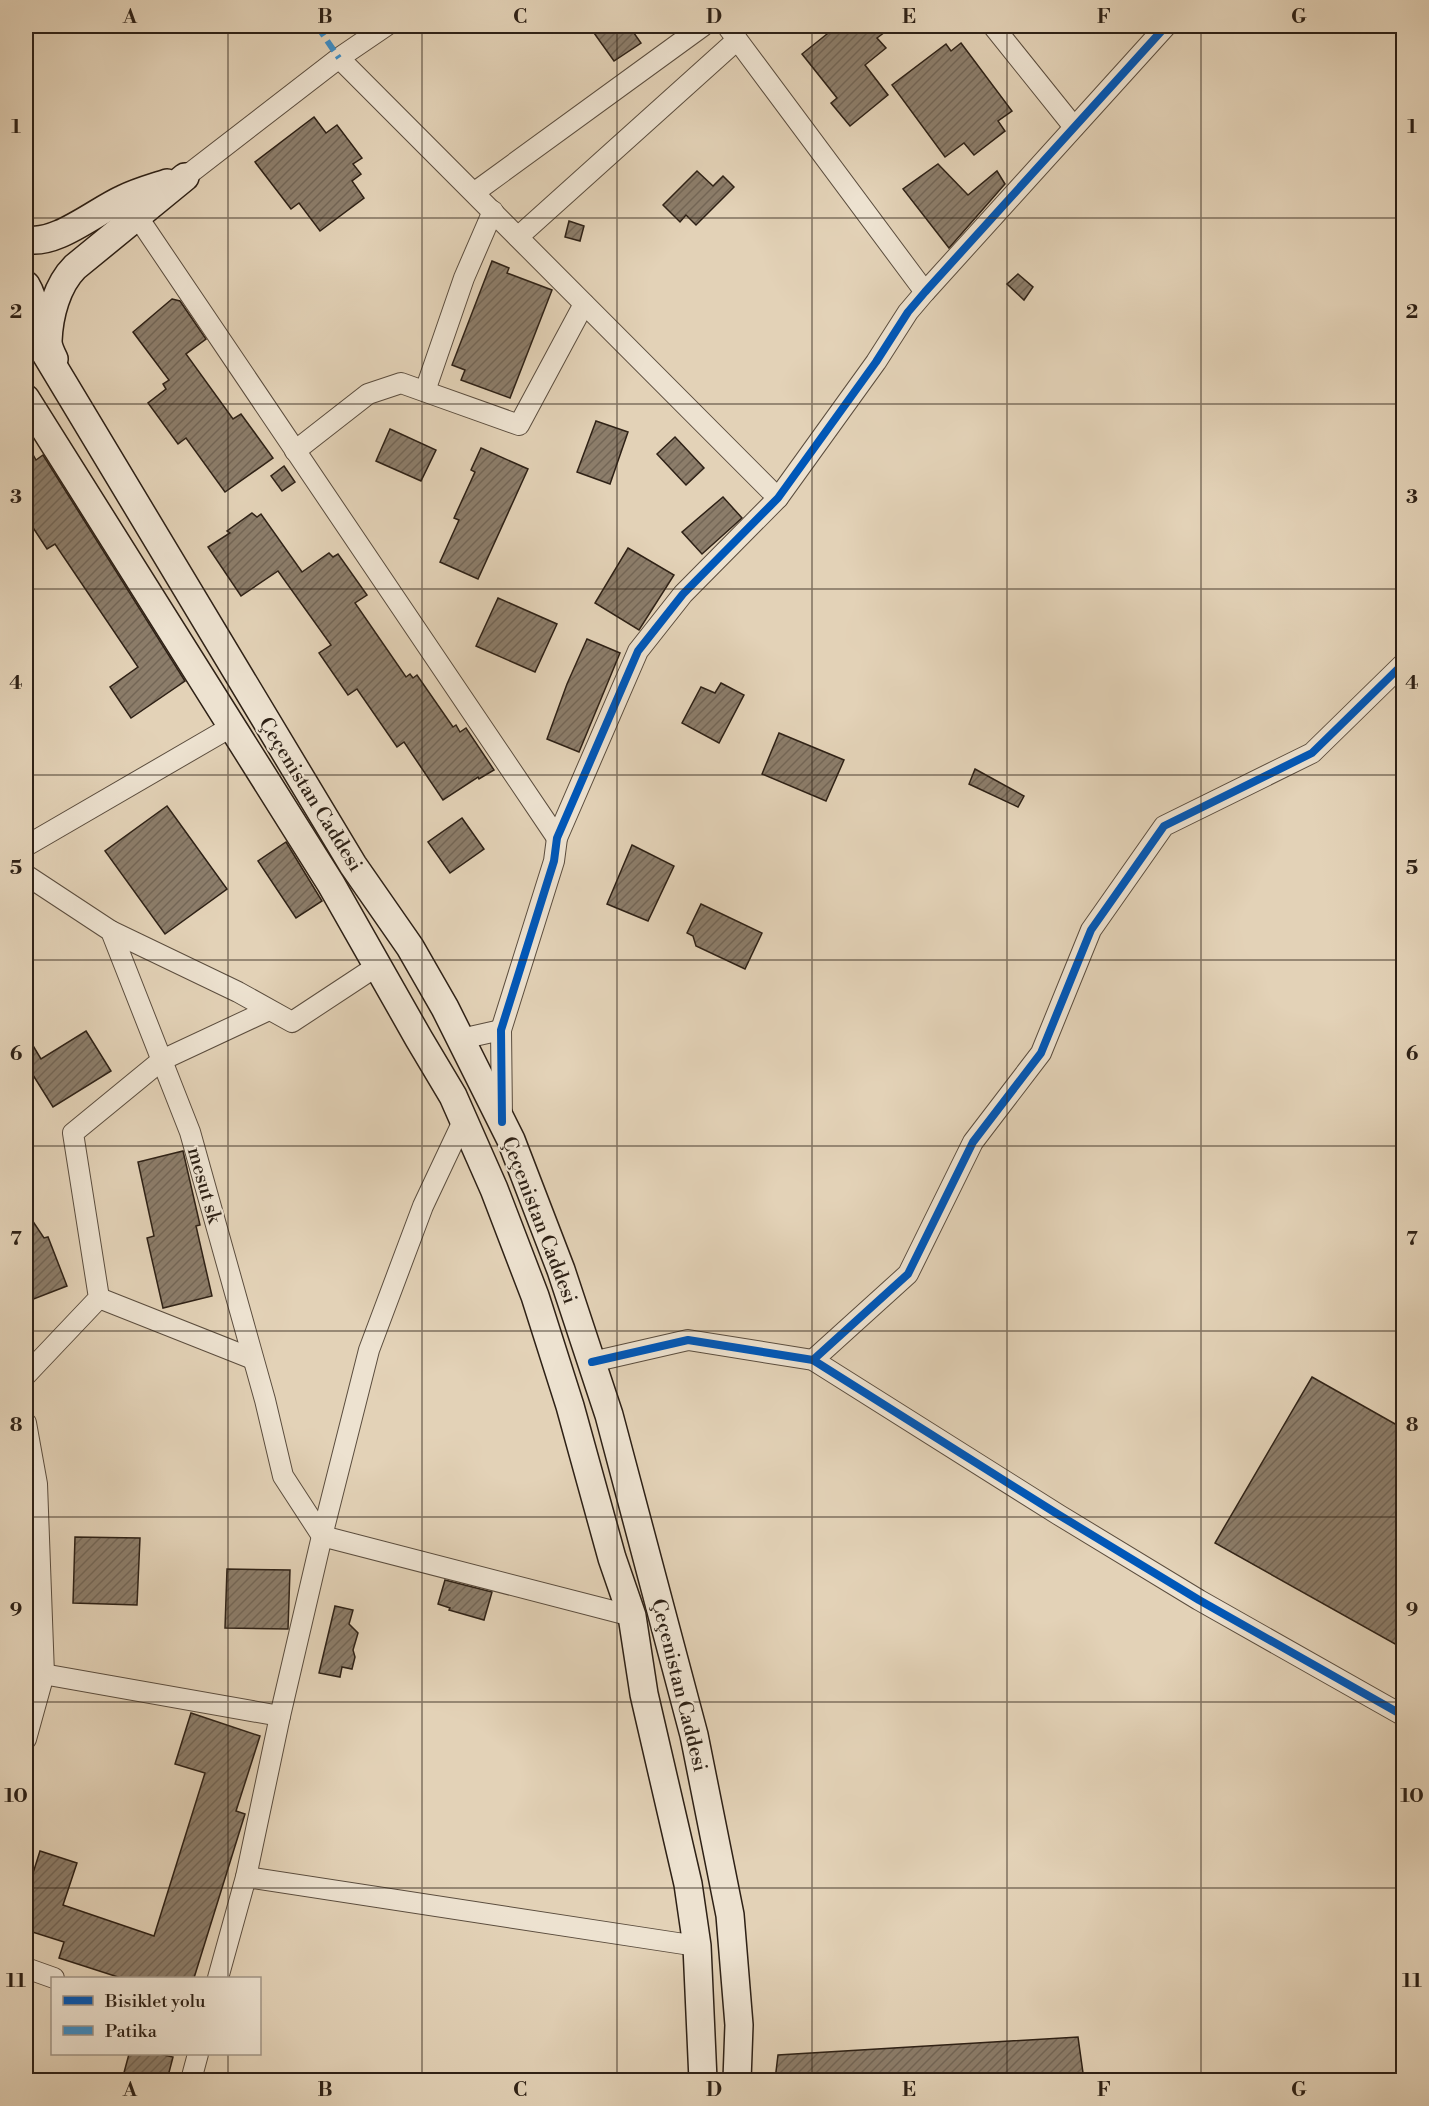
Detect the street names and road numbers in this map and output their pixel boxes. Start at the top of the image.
street label: Çeçenistan Caddesi [252,713,367,877]
street label: Çeçenistan Caddesi [495,1133,582,1308]
street label: mesut sk [181,1144,227,1228]
street label: Çeçenistan Caddesi [645,1596,712,1775]

